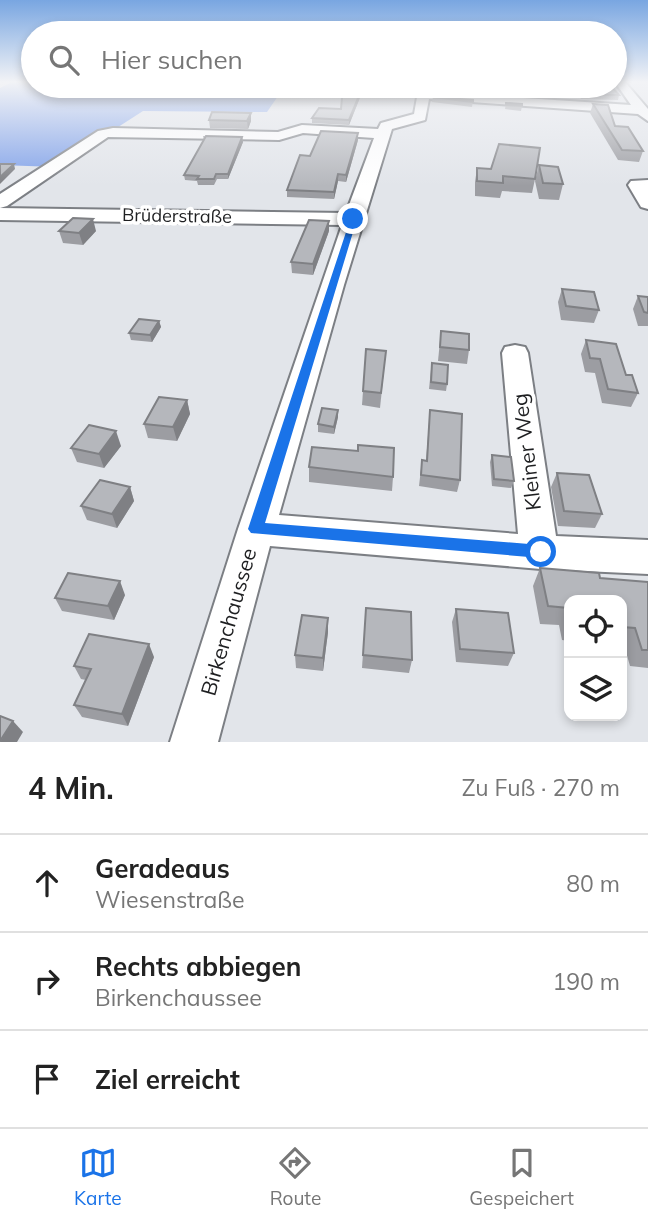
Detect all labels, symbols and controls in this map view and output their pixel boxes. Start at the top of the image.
search box [21,21,627,98]
icon: search [45,41,83,79]
text: Hier suchen [101,43,243,76]
street label: Brüderstraße [122,203,232,228]
route end [337,203,368,234]
street label: Kleiner Weg [506,392,546,512]
route start [525,536,556,567]
street label: Birkenchaussee [195,545,262,698]
map controls [564,595,627,721]
button: locate [564,595,627,658]
button: layers [564,658,627,721]
text: 4 Min. [28,769,114,807]
text: Zu Fuß · 270 m [462,773,620,802]
text: Geradeaus [95,852,230,885]
icon: ahead [28,864,66,902]
text: 80 m [566,869,620,898]
text: Wiesenstraße [95,885,244,914]
text: Rechts abbiegen [95,950,301,983]
icon: right [28,962,66,1000]
text: 190 m [552,967,620,996]
text: Birkenchaussee [95,983,262,1012]
icon: arrive [28,1060,66,1098]
text: Ziel erreicht [95,1063,240,1096]
tab: Karte [74,1144,122,1210]
tab: Route [270,1144,321,1210]
tab: Gespeichert [469,1144,574,1210]

